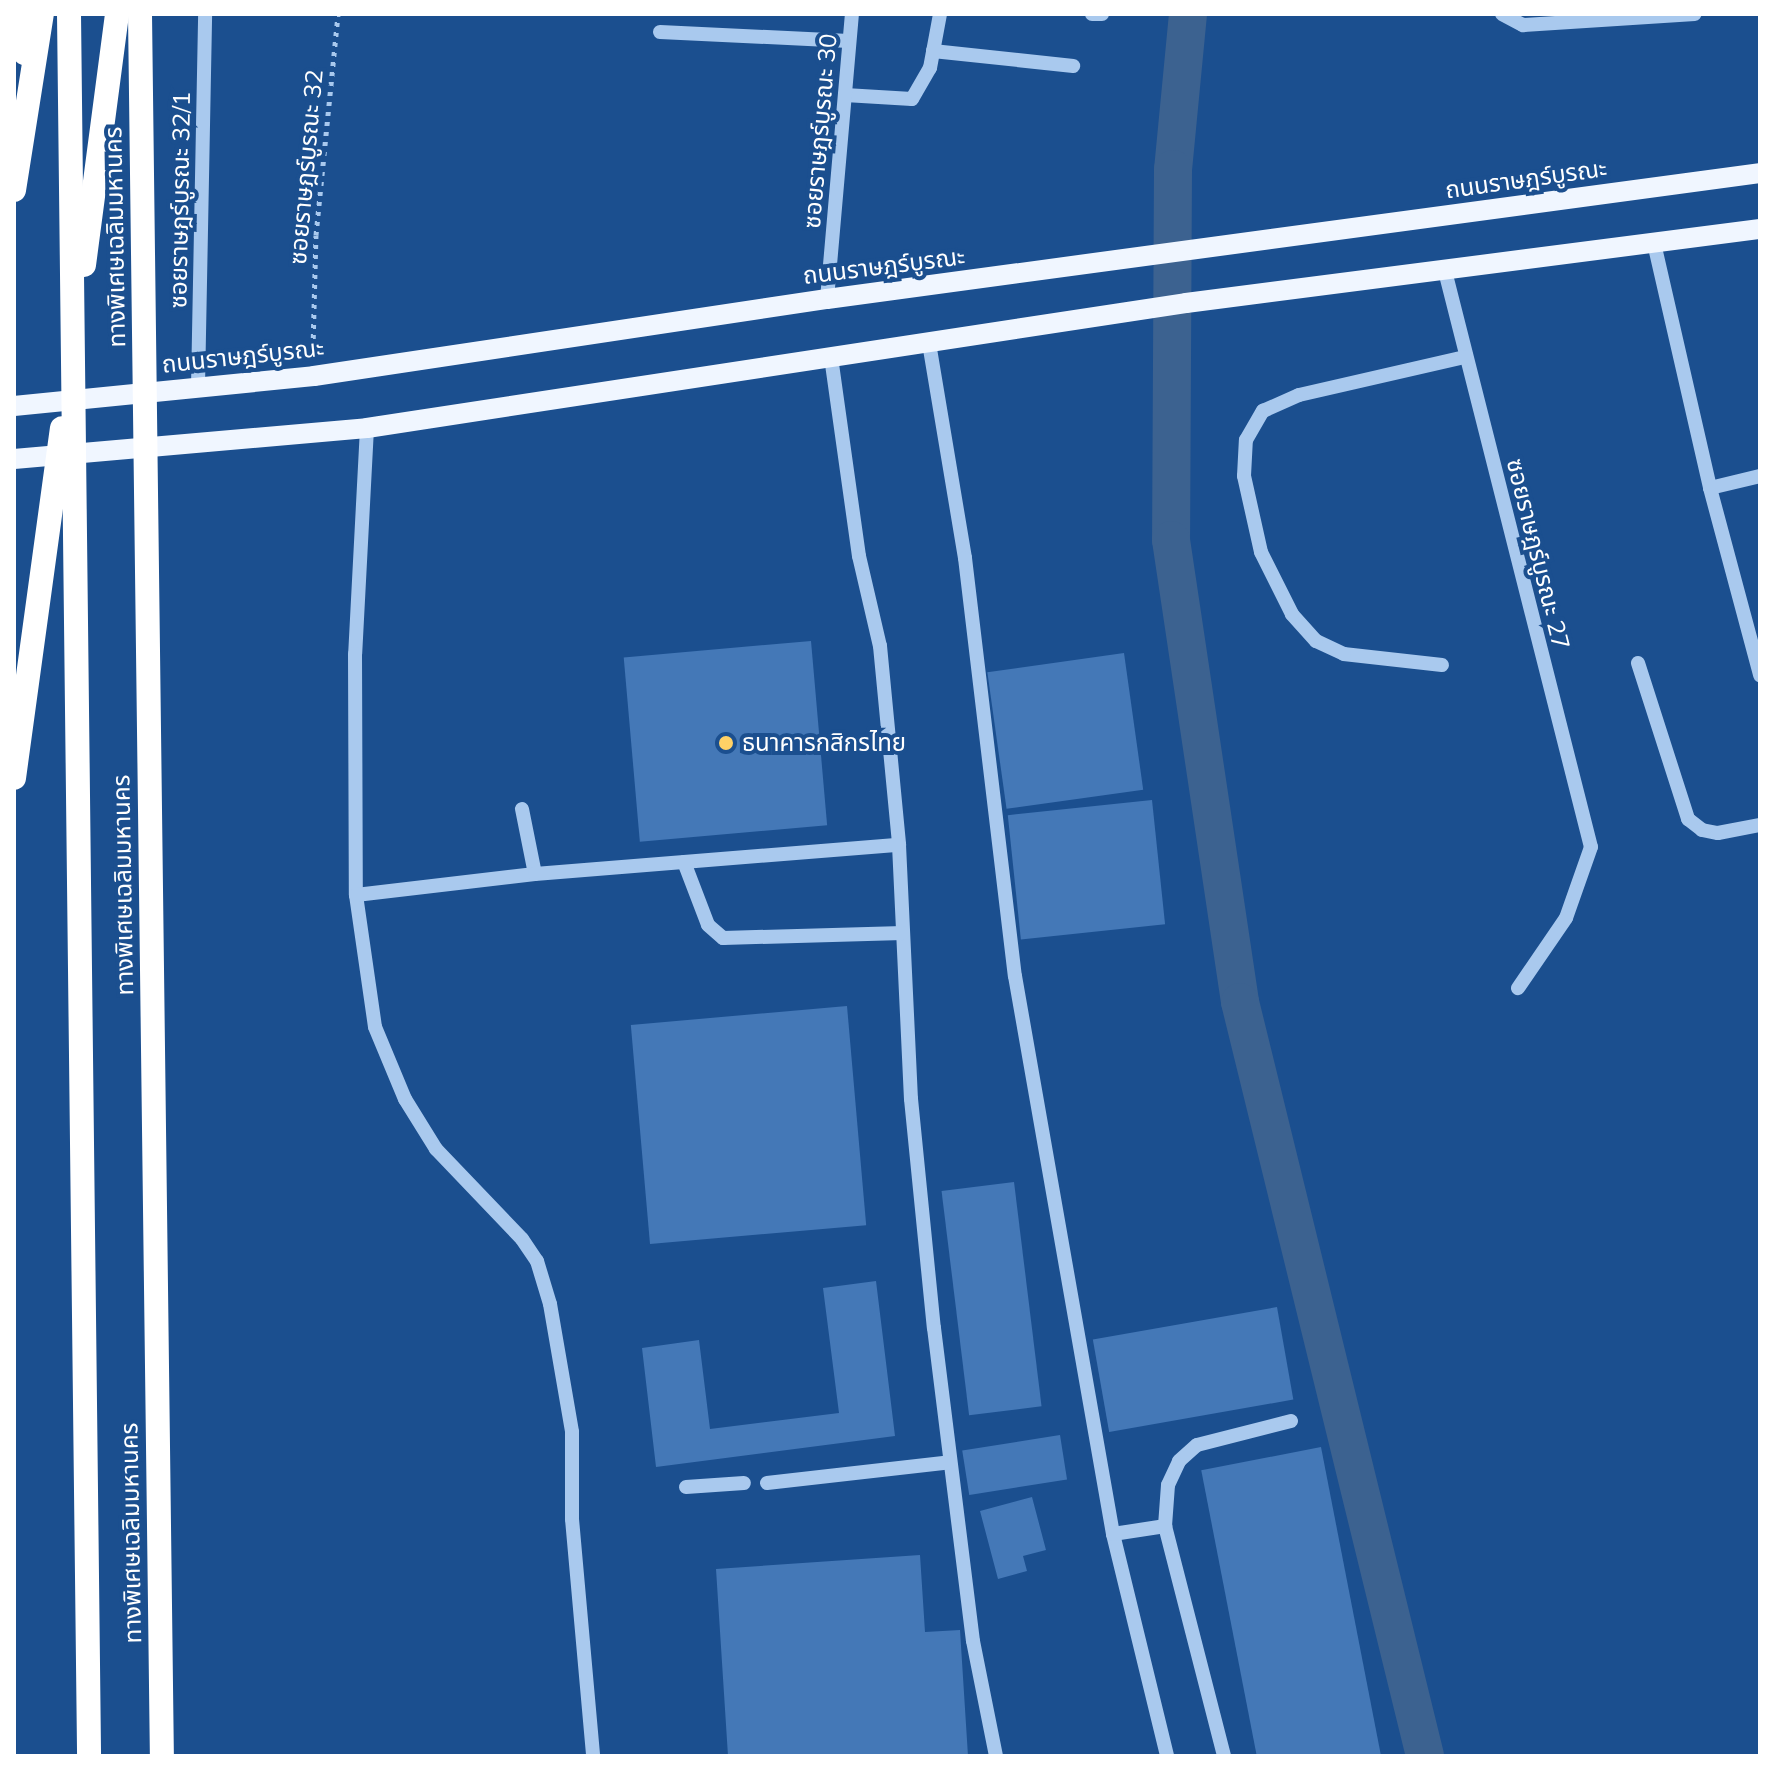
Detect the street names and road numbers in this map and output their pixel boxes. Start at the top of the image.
street label: ซอยราษฎร์บูรณะ 30 [797,32,843,230]
street label: ซอยราษฎร์บูรณะ 32 [283,68,329,266]
street label: ซอยราษฎร์บูรณะ 32/1 [164,91,196,309]
street label: ทางพิเศษเฉลิมมหานคร [99,126,131,348]
street label: ถนนราษฎร์บูรณะ [1443,153,1609,205]
street label: ถนนราษฎร์บูรณะ [801,242,967,290]
street label: ถนนราษฎร์บูรณะ [160,333,326,379]
street label: ซอยราษฎร์บูรณะ 27 [1500,456,1576,652]
street label: ทางพิเศษเฉลิมมหานคร [107,774,139,996]
street label: ทางพิเศษเฉลิมมหานคร [115,1422,147,1644]

